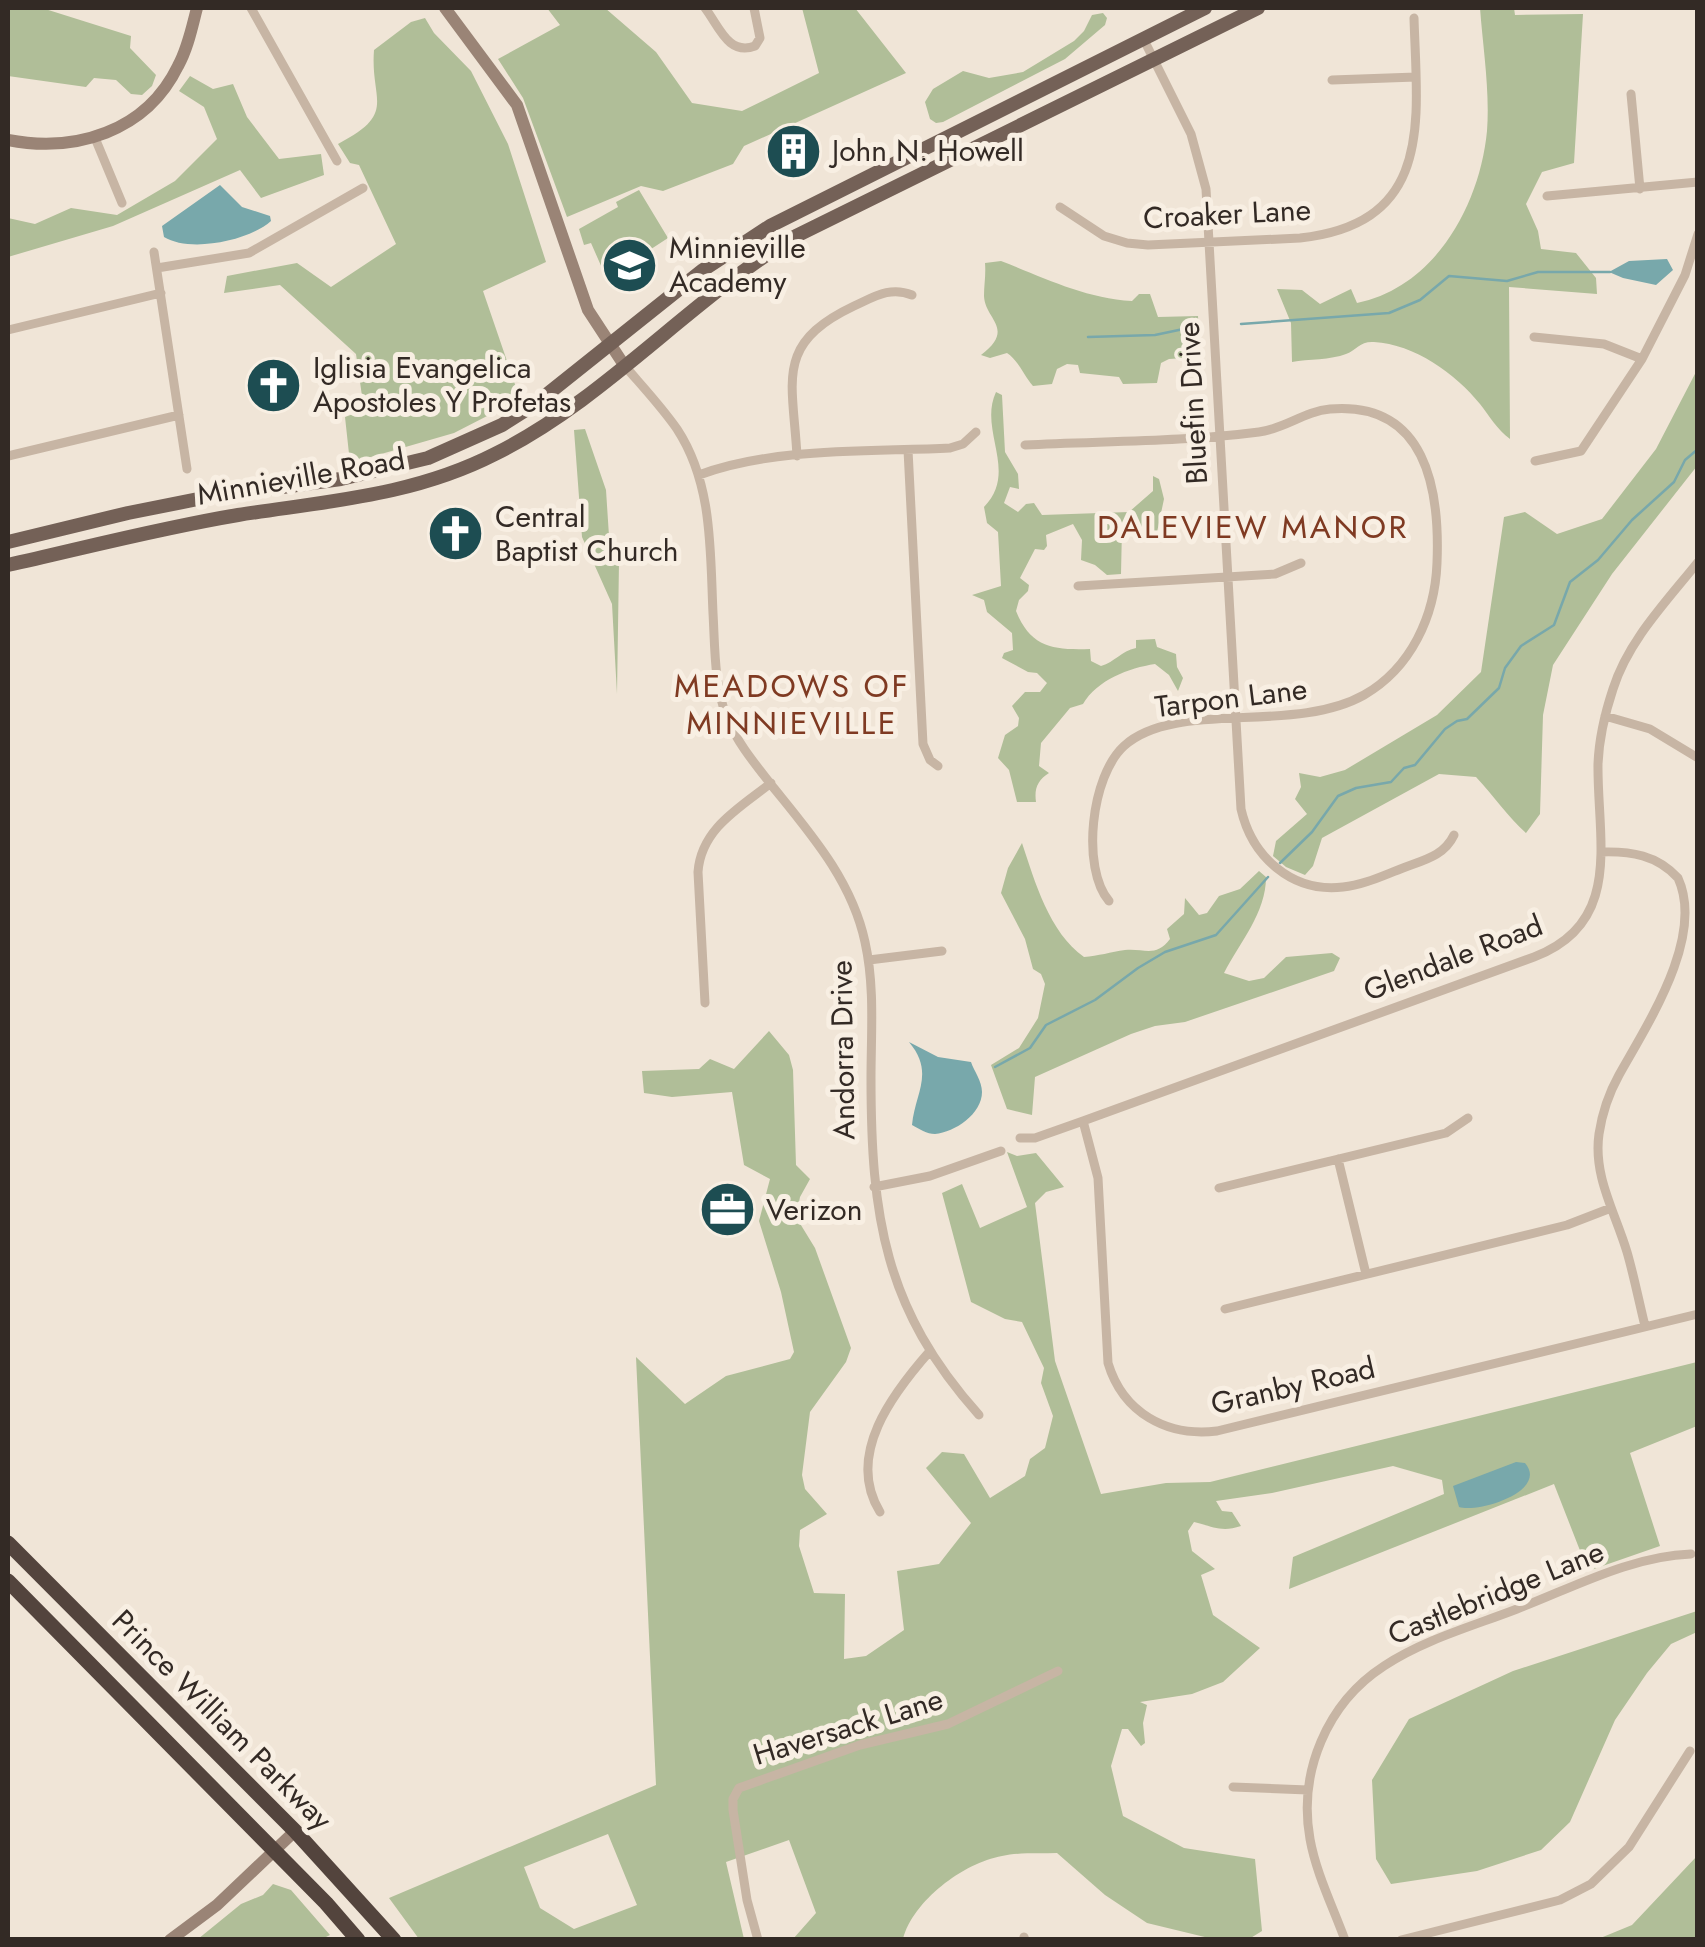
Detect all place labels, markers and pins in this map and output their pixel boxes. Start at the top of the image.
building icon: John N. Howell [763,121,823,181]
place label: John N. Howell [828,129,1024,172]
place label: Minnieville Academy [669,226,806,303]
school or university icon: Minnieville Academy [600,235,660,295]
place label: Iglisia Evangelica Apostoles Y Profetas [313,346,571,423]
church icon: Iglisia Evangelica Apostoles Y Profetas [244,355,304,415]
place label: Central Baptist Church [495,495,679,572]
church icon: Central Baptist Church [426,504,486,564]
office icon: Verizon [697,1180,757,1240]
place label: Verizon [766,1188,862,1231]

